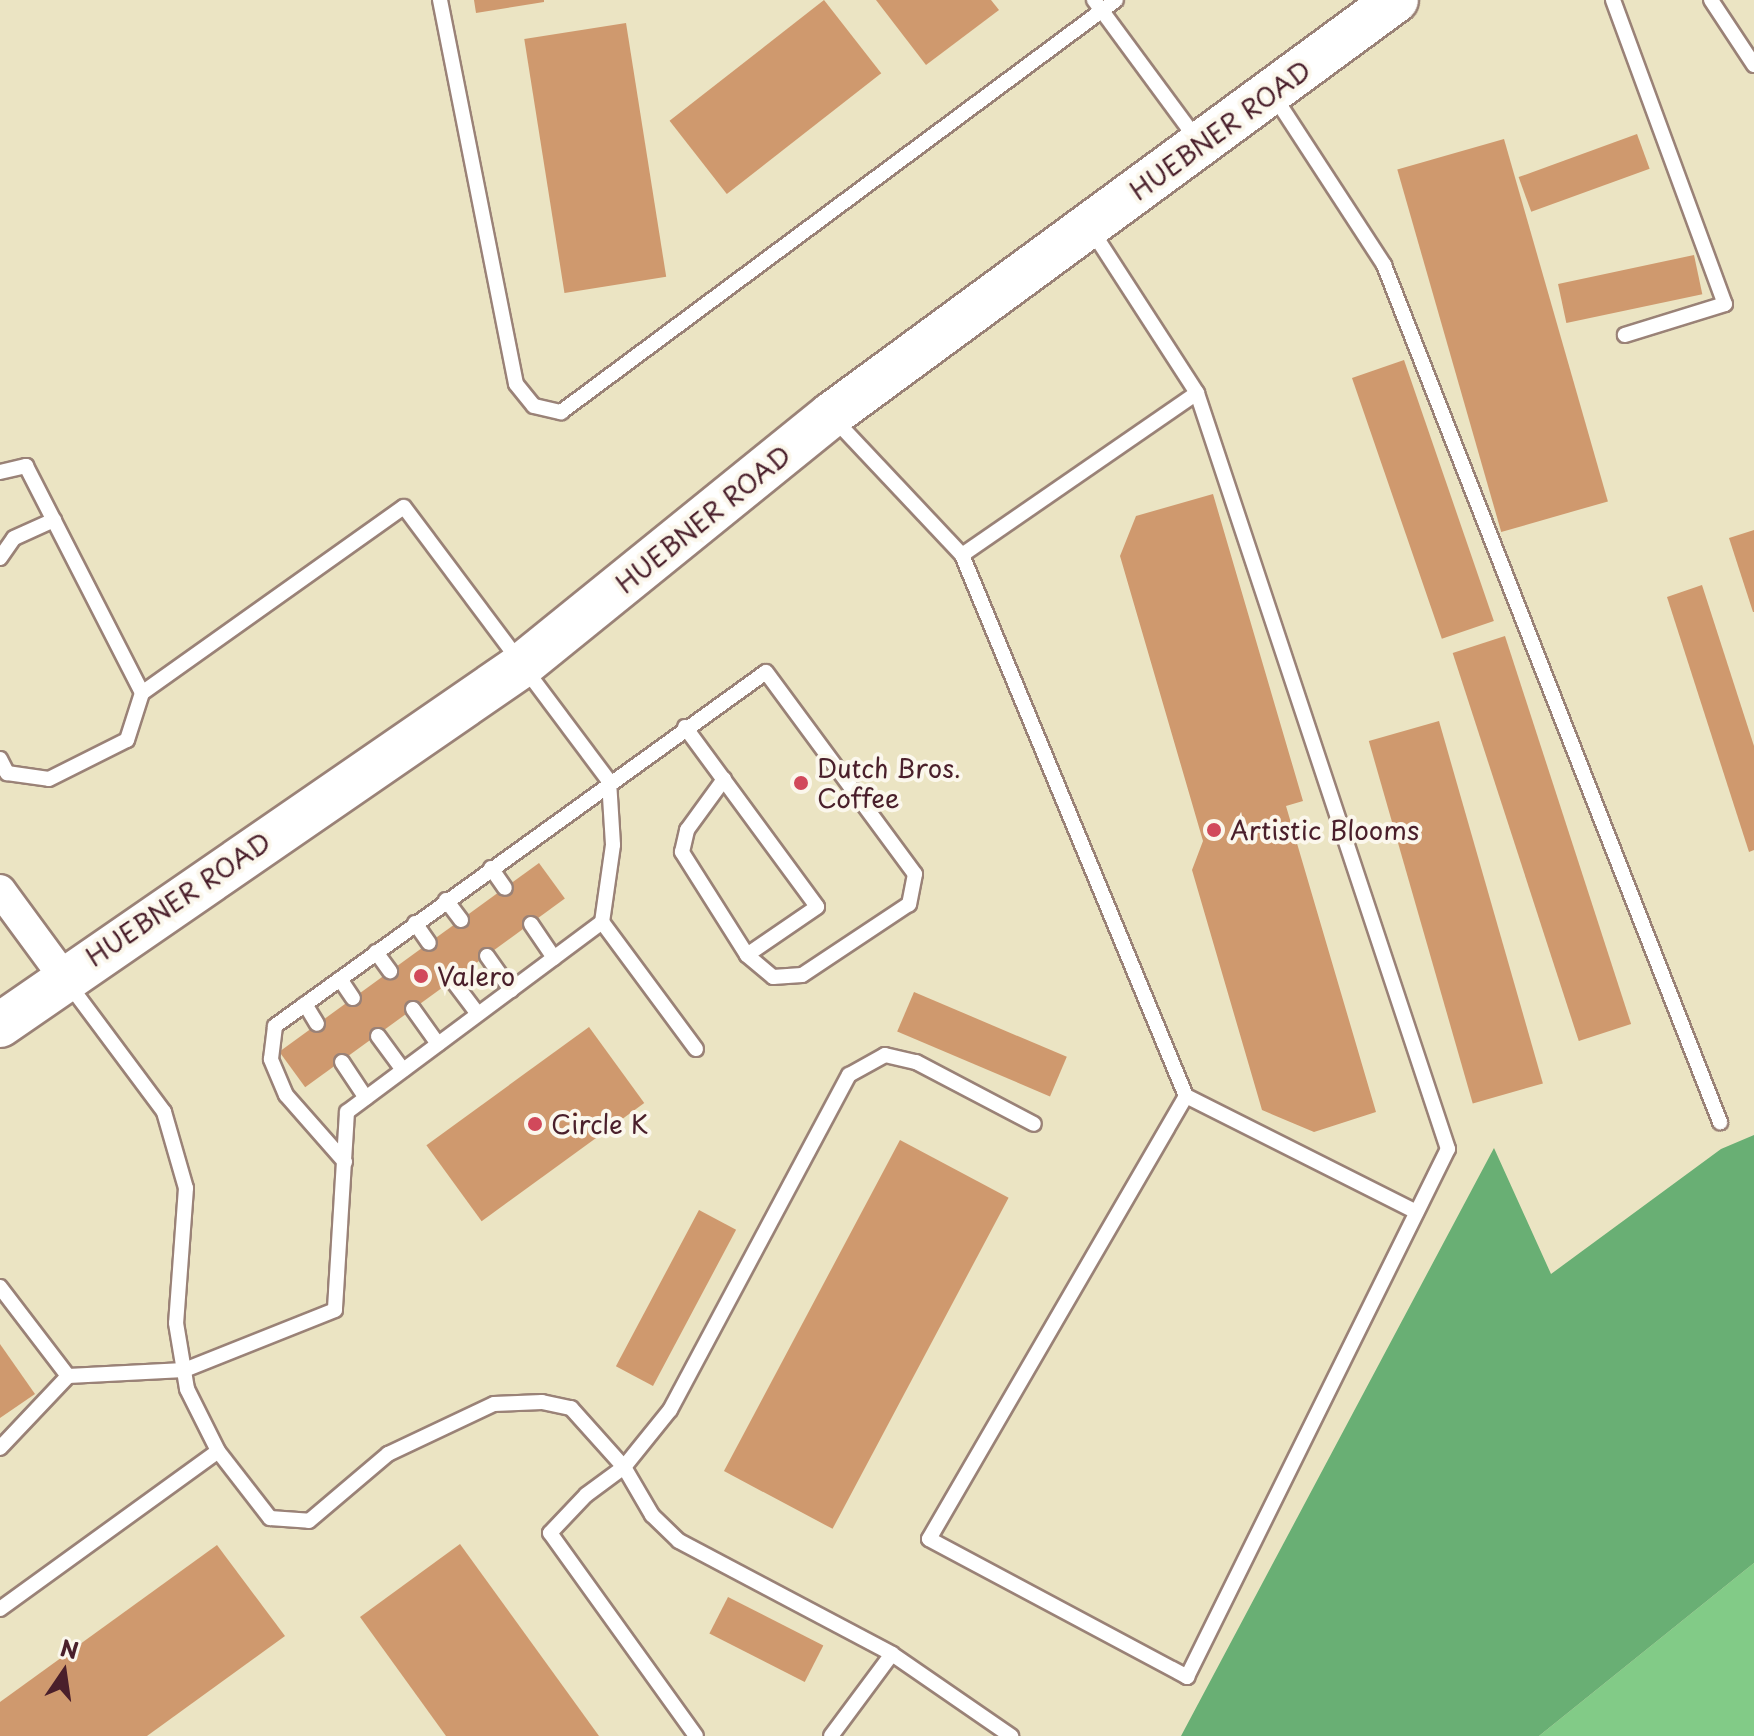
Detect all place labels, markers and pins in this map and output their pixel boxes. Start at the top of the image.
place label: Dutch Bros. Coffee [817,752,963,814]
marker: Dutch Bros. Coffee [792,774,810,792]
place label: Artistic Blooms [1230,814,1418,846]
marker: Artistic Blooms [1205,821,1223,839]
place label: Valero [437,960,515,992]
marker: Valero [412,967,430,985]
place label: Circle K [551,1108,652,1140]
marker: Circle K [526,1115,544,1133]

